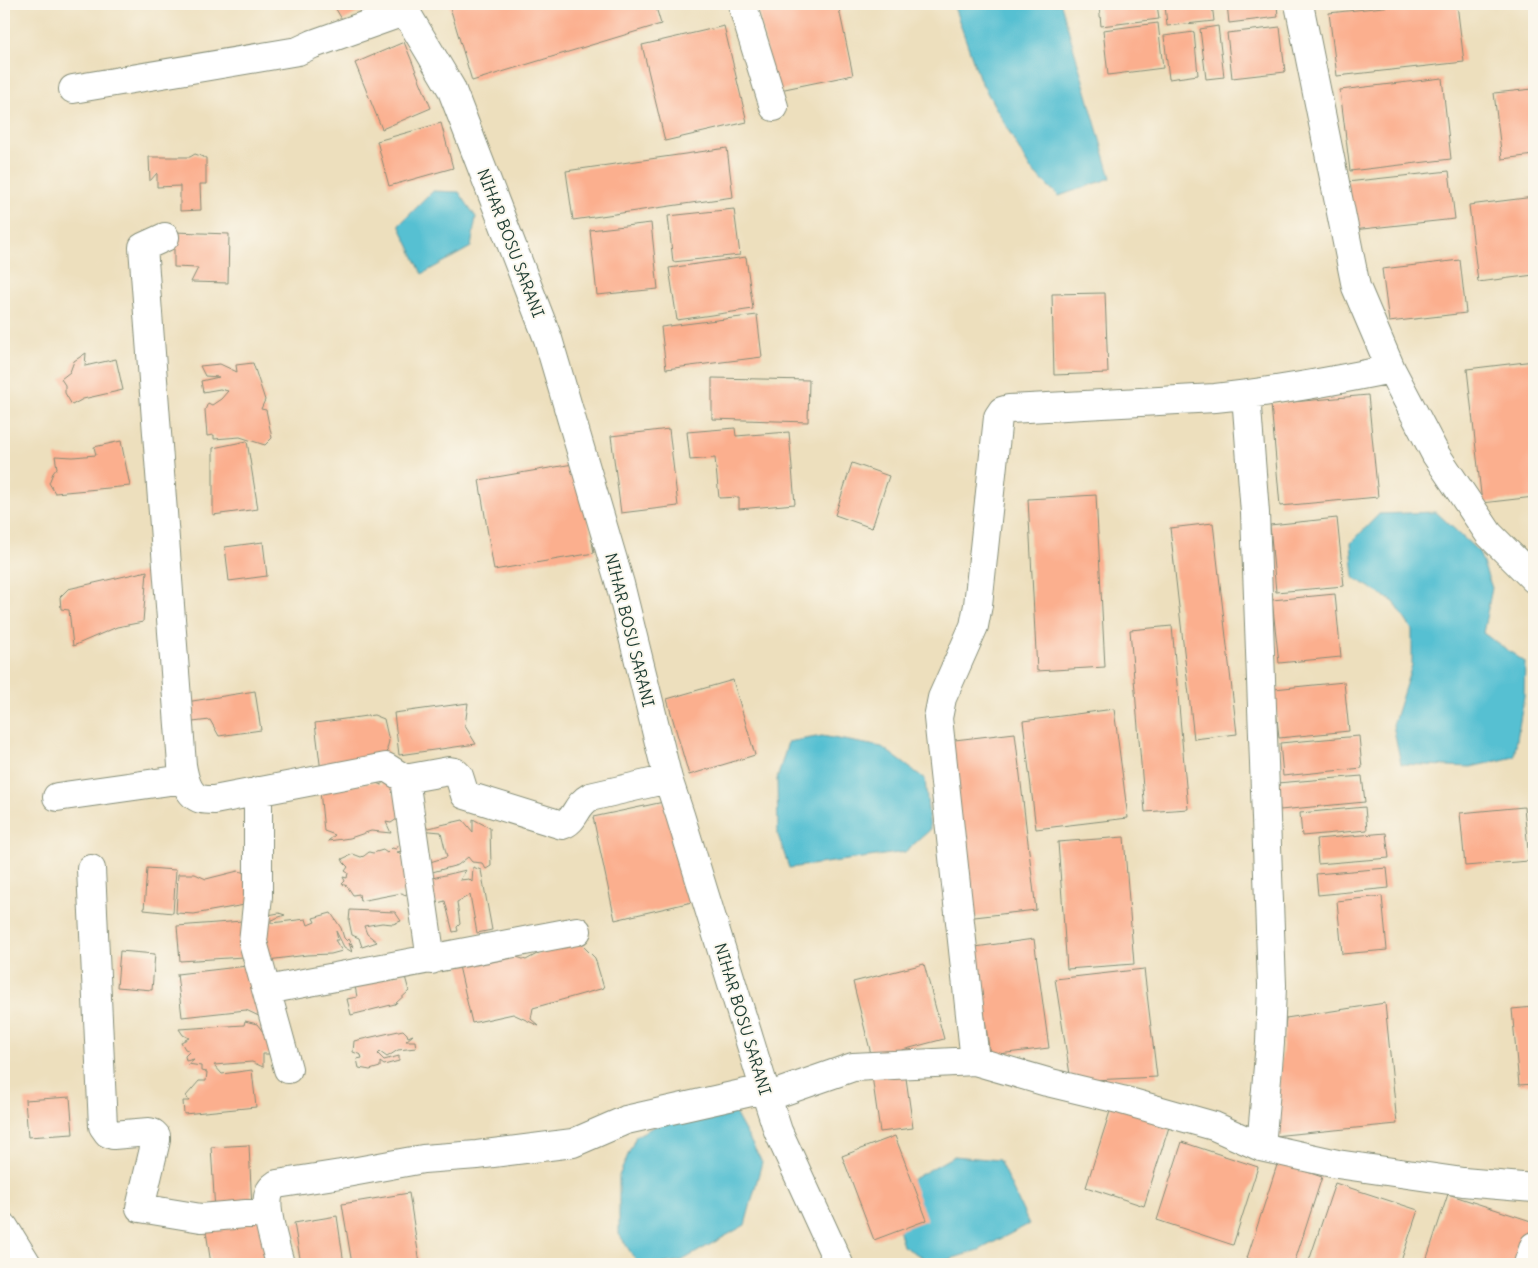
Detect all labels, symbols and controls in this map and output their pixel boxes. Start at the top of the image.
street label: NIHAR BOSU SARANI [473,166,549,320]
street label: NIHAR BOSU SARANI [601,551,659,709]
street label: NIHAR BOSU SARANI [710,941,776,1097]

